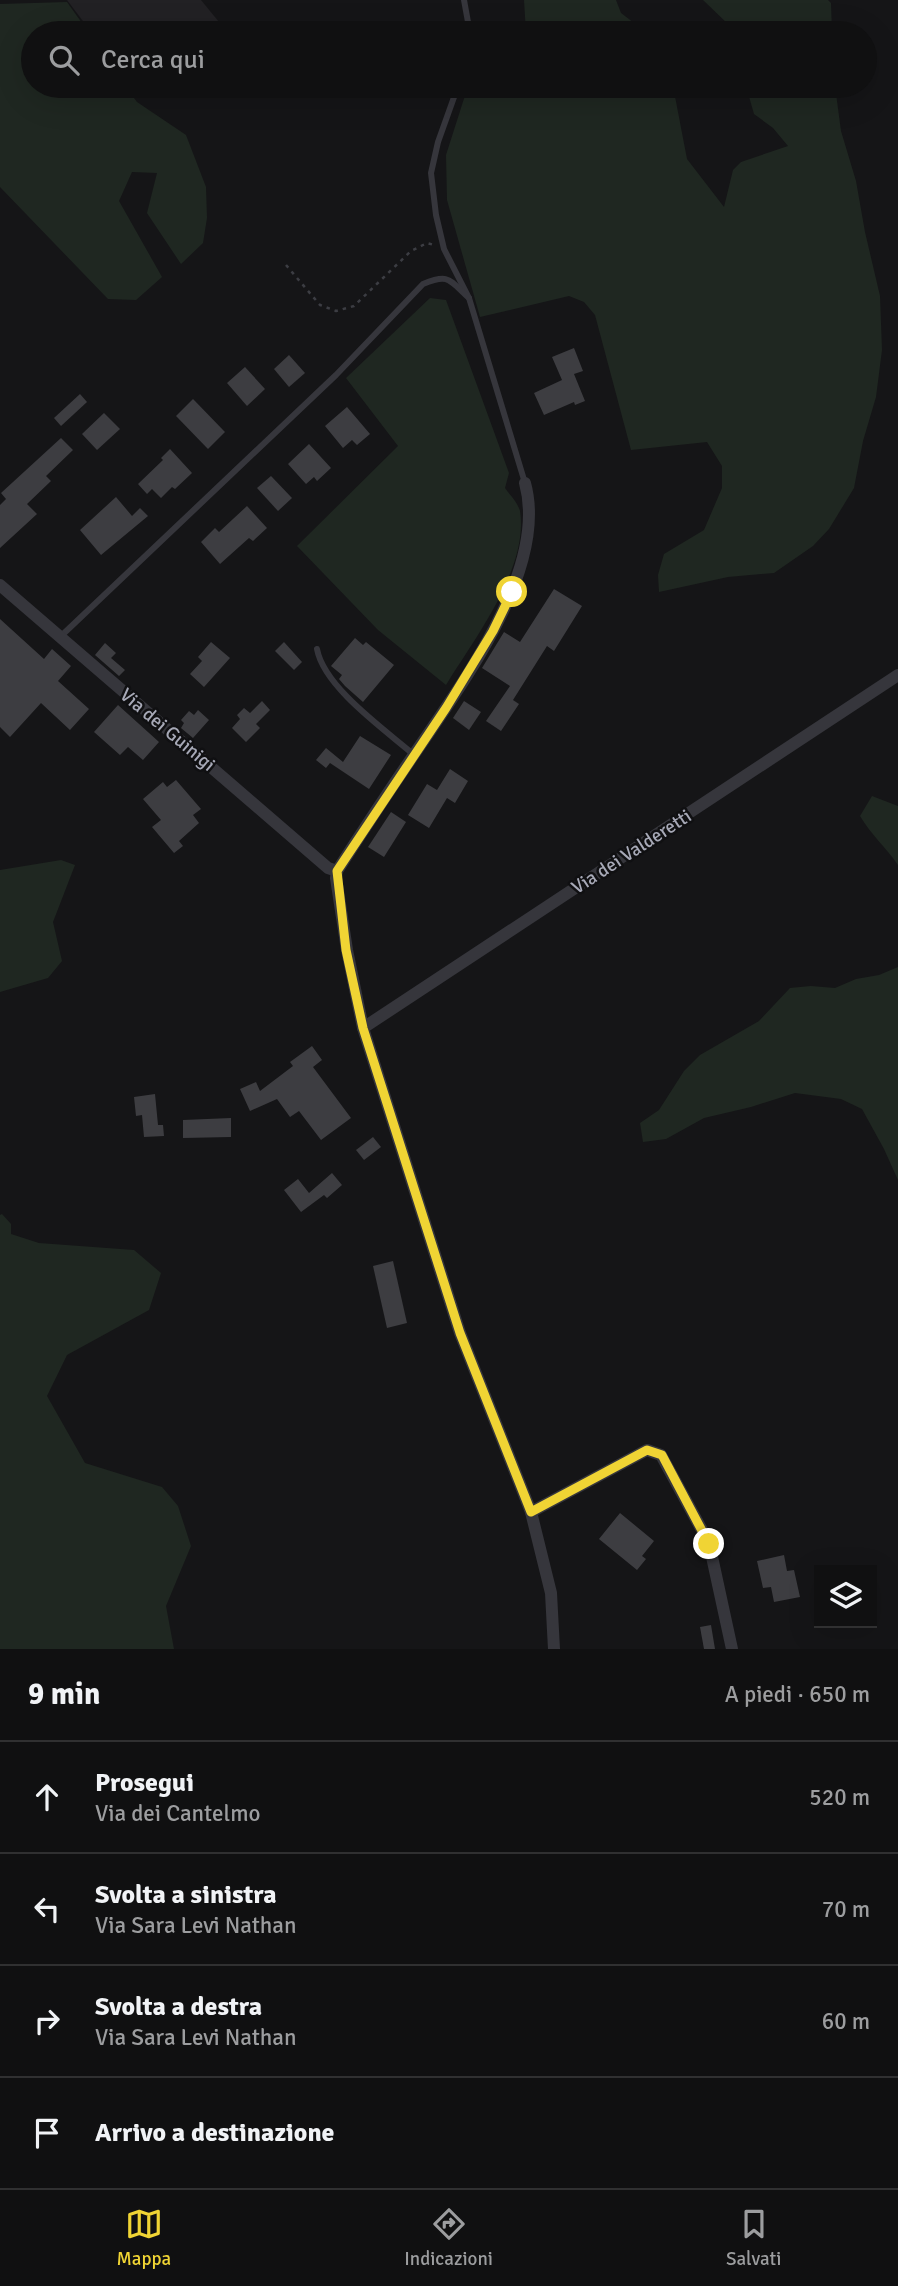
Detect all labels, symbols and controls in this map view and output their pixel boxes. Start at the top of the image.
search box [21,21,877,98]
icon: search [45,41,83,79]
text: Cerca qui [101,44,205,76]
route start [496,576,527,607]
street label: Via dei Guinigi [115,683,220,777]
street label: Via dei Valderetti [567,804,696,900]
route end [693,1528,724,1559]
map controls [814,1565,877,1628]
button: layers [814,1565,877,1628]
text: 9 min [28,1676,100,1713]
text: A piedi · 650 m [725,1680,870,1709]
text: Prosegui [95,1767,194,1799]
icon: ahead [28,1778,66,1816]
text: 520 m [809,1783,870,1812]
text: Via dei Cantelmo [95,1799,261,1828]
text: Svolta a sinistra [95,1879,277,1911]
icon: left [28,1890,66,1928]
text: 70 m [822,1895,870,1924]
text: Via Sara Levi Nathan [95,1911,297,1940]
text: Svolta a destra [95,1991,262,2023]
icon: right [28,2002,66,2040]
text: 60 m [822,2007,870,2036]
text: Via Sara Levi Nathan [95,2023,297,2052]
icon: arrive [28,2114,66,2152]
text: Arrivo a destinazione [95,2117,335,2149]
tab: Mappa [116,2205,171,2271]
tab: Indicazioni [404,2205,493,2271]
tab: Salvati [726,2205,782,2271]

